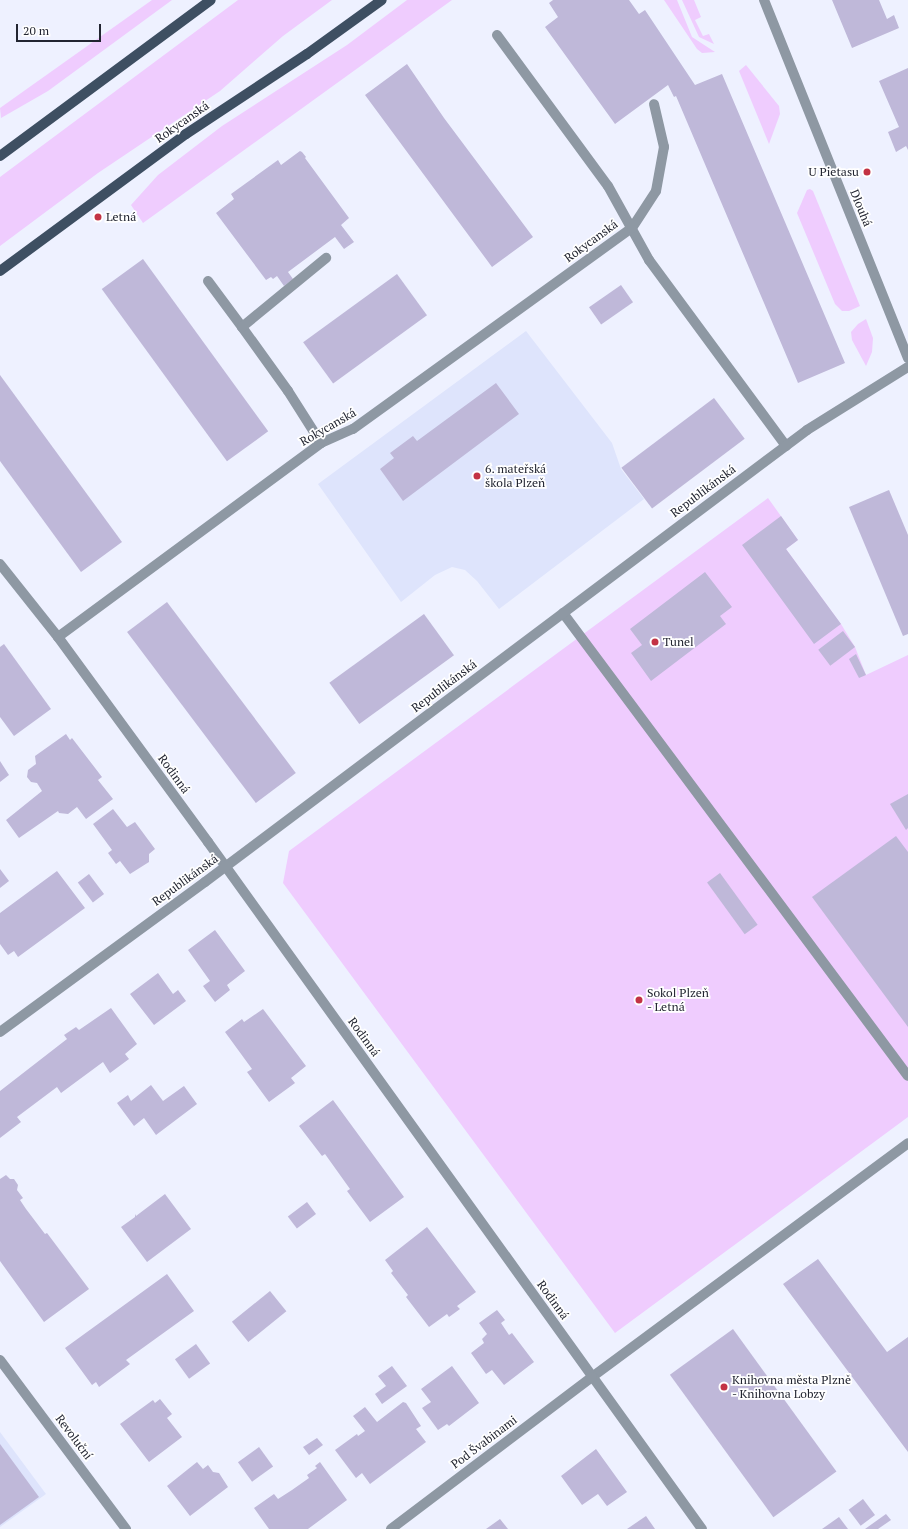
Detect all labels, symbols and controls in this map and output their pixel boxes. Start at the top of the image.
scale bar [18,16,103,42]
text: 20 m [23,23,49,38]
street label: Rokycanská [152,98,212,146]
place label: U Pietasu [809,165,859,179]
marker: U Pietasu [862,167,872,177]
street label: Dlouhá [847,187,875,229]
place label: Letná [106,210,136,224]
marker: Letná [93,212,103,222]
street label: Rokycanská [562,217,620,265]
street label: Rokycanská [297,405,359,449]
place label: 6. mateřská škola Plzeň [485,462,547,490]
street label: Republikánská [668,462,738,520]
marker: 6. mateřská škola Plzeň [472,471,482,481]
place label: Tunel [663,635,694,649]
marker: Tunel [650,637,660,647]
street label: Republikánská [409,657,479,715]
street label: Rodinná [155,752,193,796]
street label: Republikánská [149,851,221,909]
place label: Sokol Plzeň - Letná [647,986,709,1014]
marker: Sokol Plzeň - Letná [634,995,644,1005]
street label: Rodinná [345,1015,383,1059]
street label: Rodinná [534,1278,572,1322]
place label: Knihovna města Plzně - Knihovna Lobzy [732,1373,851,1401]
marker: Knihovna města Plzně - Knihovna Lobzy [719,1382,729,1392]
street label: Revoluční [52,1412,96,1462]
street label: Pod Švabinami [448,1413,520,1471]

